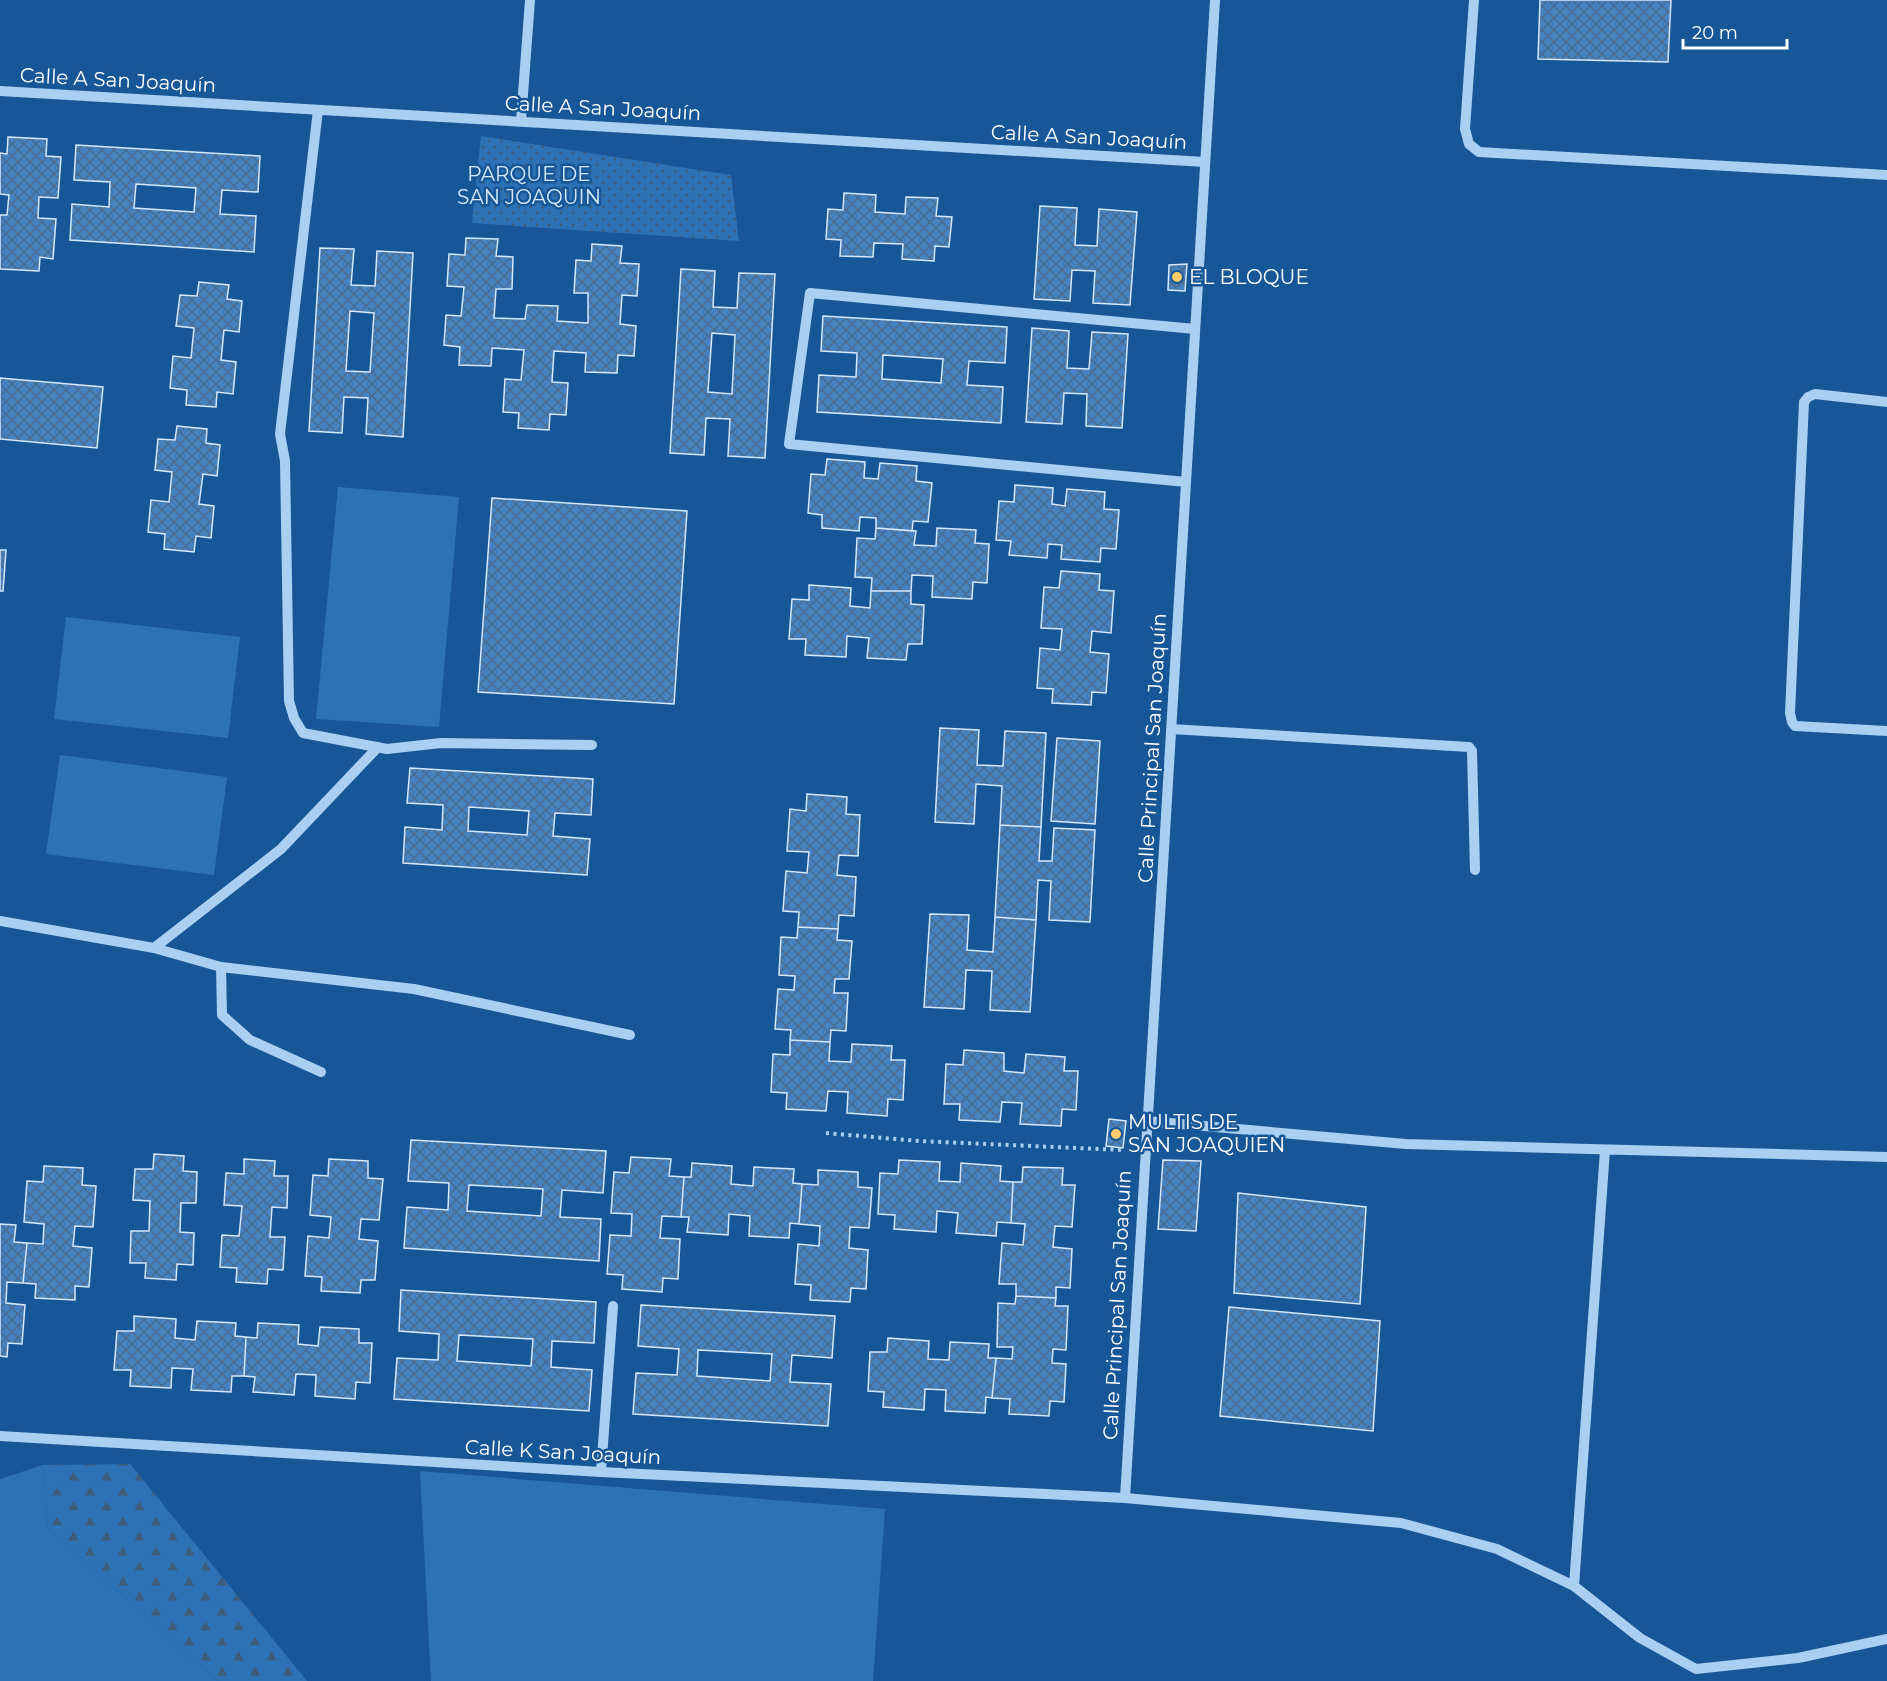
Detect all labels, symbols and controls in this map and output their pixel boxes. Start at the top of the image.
scale bar [1683,12,1786,50]
text: 20 m [1692,22,1738,44]
street label: Calle A San Joaquín [19,63,217,97]
street label: Calle A San Joaquín [504,91,702,125]
street label: Calle A San Joaquín [990,120,1188,154]
park label: PARQUE DE SAN JOAQUIN [457,162,601,209]
place label: EL BLOQUE [1189,265,1309,289]
marker: EL BLOQUE [1170,270,1184,284]
street label: Calle Principal San Joaquín [1133,613,1171,883]
place label: MULTIS DE SAN JOAQUIEN [1128,1110,1285,1157]
marker: MULTIS DE SAN JOAQUIEN [1109,1127,1123,1141]
street label: Calle Principal San Joaquín [1098,1170,1136,1440]
street label: Calle K San Joaquín [464,1435,662,1469]

